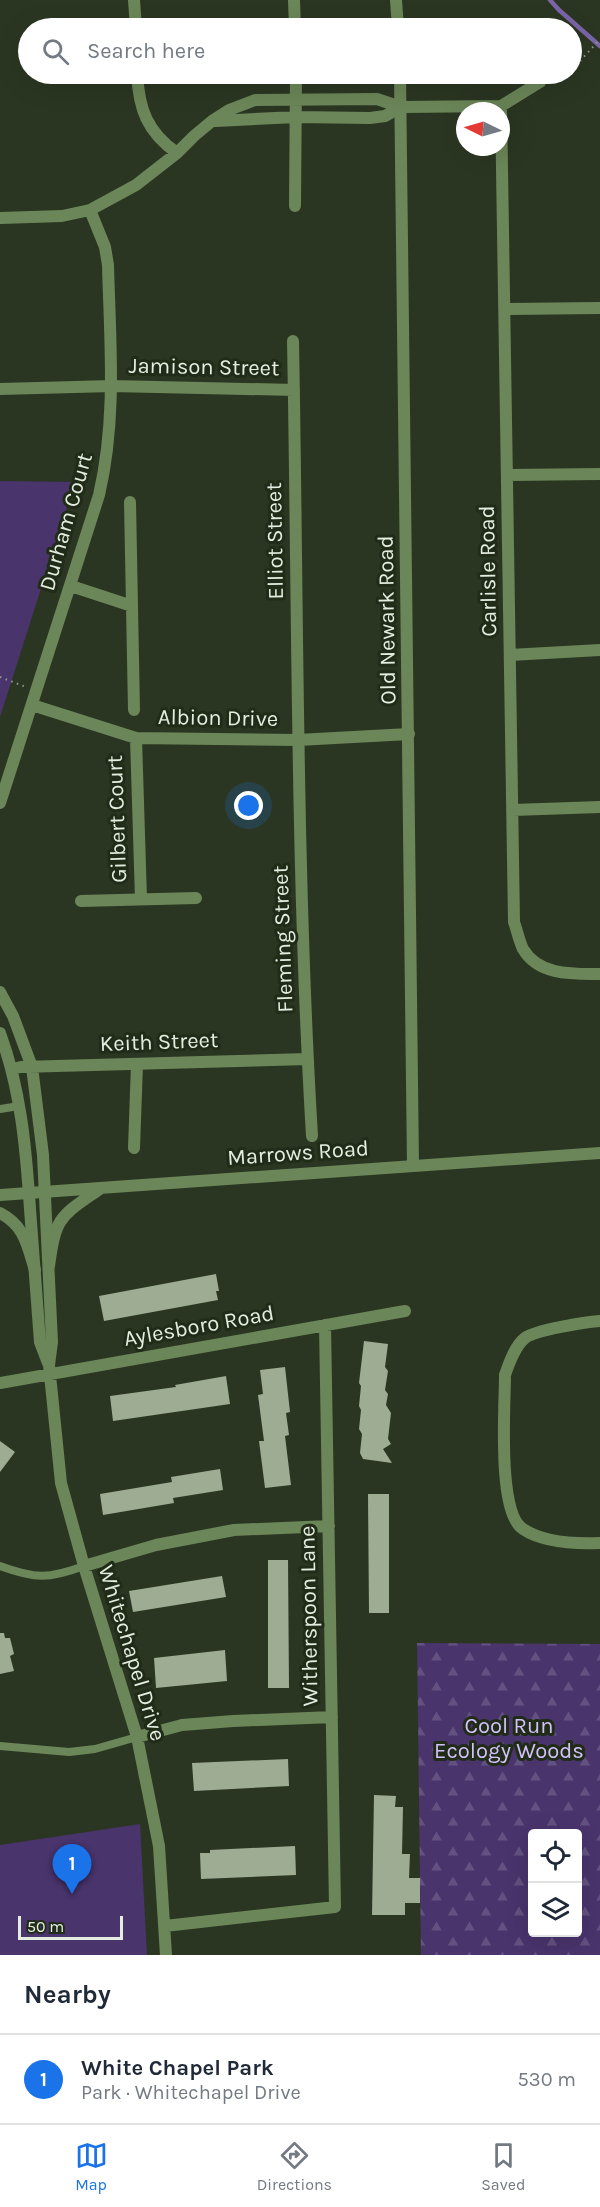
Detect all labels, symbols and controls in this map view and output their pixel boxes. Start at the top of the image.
search box [18,18,582,84]
icon: search [39,35,72,68]
text: Search here [87,38,205,64]
north arrow [456,102,510,156]
street label: Jamison Street [128,353,280,381]
street label: Durham Court [34,450,98,594]
street label: Elliot Street [261,482,289,600]
street label: Carlisle Road [474,505,502,637]
street label: Old Newark Road [373,535,401,705]
street label: Albion Drive [158,704,278,732]
street label: Gilbert Court [102,755,132,883]
your location [234,791,263,820]
street label: Fleming Street [267,865,299,1013]
street label: Keith Street [99,1027,219,1057]
street label: Marrows Road [226,1135,370,1171]
street label: Aylesboro Road [122,1300,276,1352]
street label: Witherspoon Lane [294,1525,324,1707]
street label: Whitechapel Drive [93,1562,171,1744]
park label: Cool Run Ecology Woods [434,1713,584,1764]
map controls [528,1829,582,1937]
button: locate [528,1829,582,1883]
pin: 1 [52,1844,92,1894]
button: layers [528,1883,582,1937]
scale bar [18,1913,123,1940]
text: 50 m [27,1917,64,1936]
text: Nearby [24,1979,111,2010]
text: White Chapel Park [81,2055,274,2081]
text: 1 [40,2068,47,2091]
text: 530 m [518,2068,576,2091]
text: Park · Whitechapel Drive [81,2081,301,2104]
tab: Map [75,2139,108,2194]
tab: Directions [257,2139,332,2194]
tab: Saved [481,2139,525,2194]

